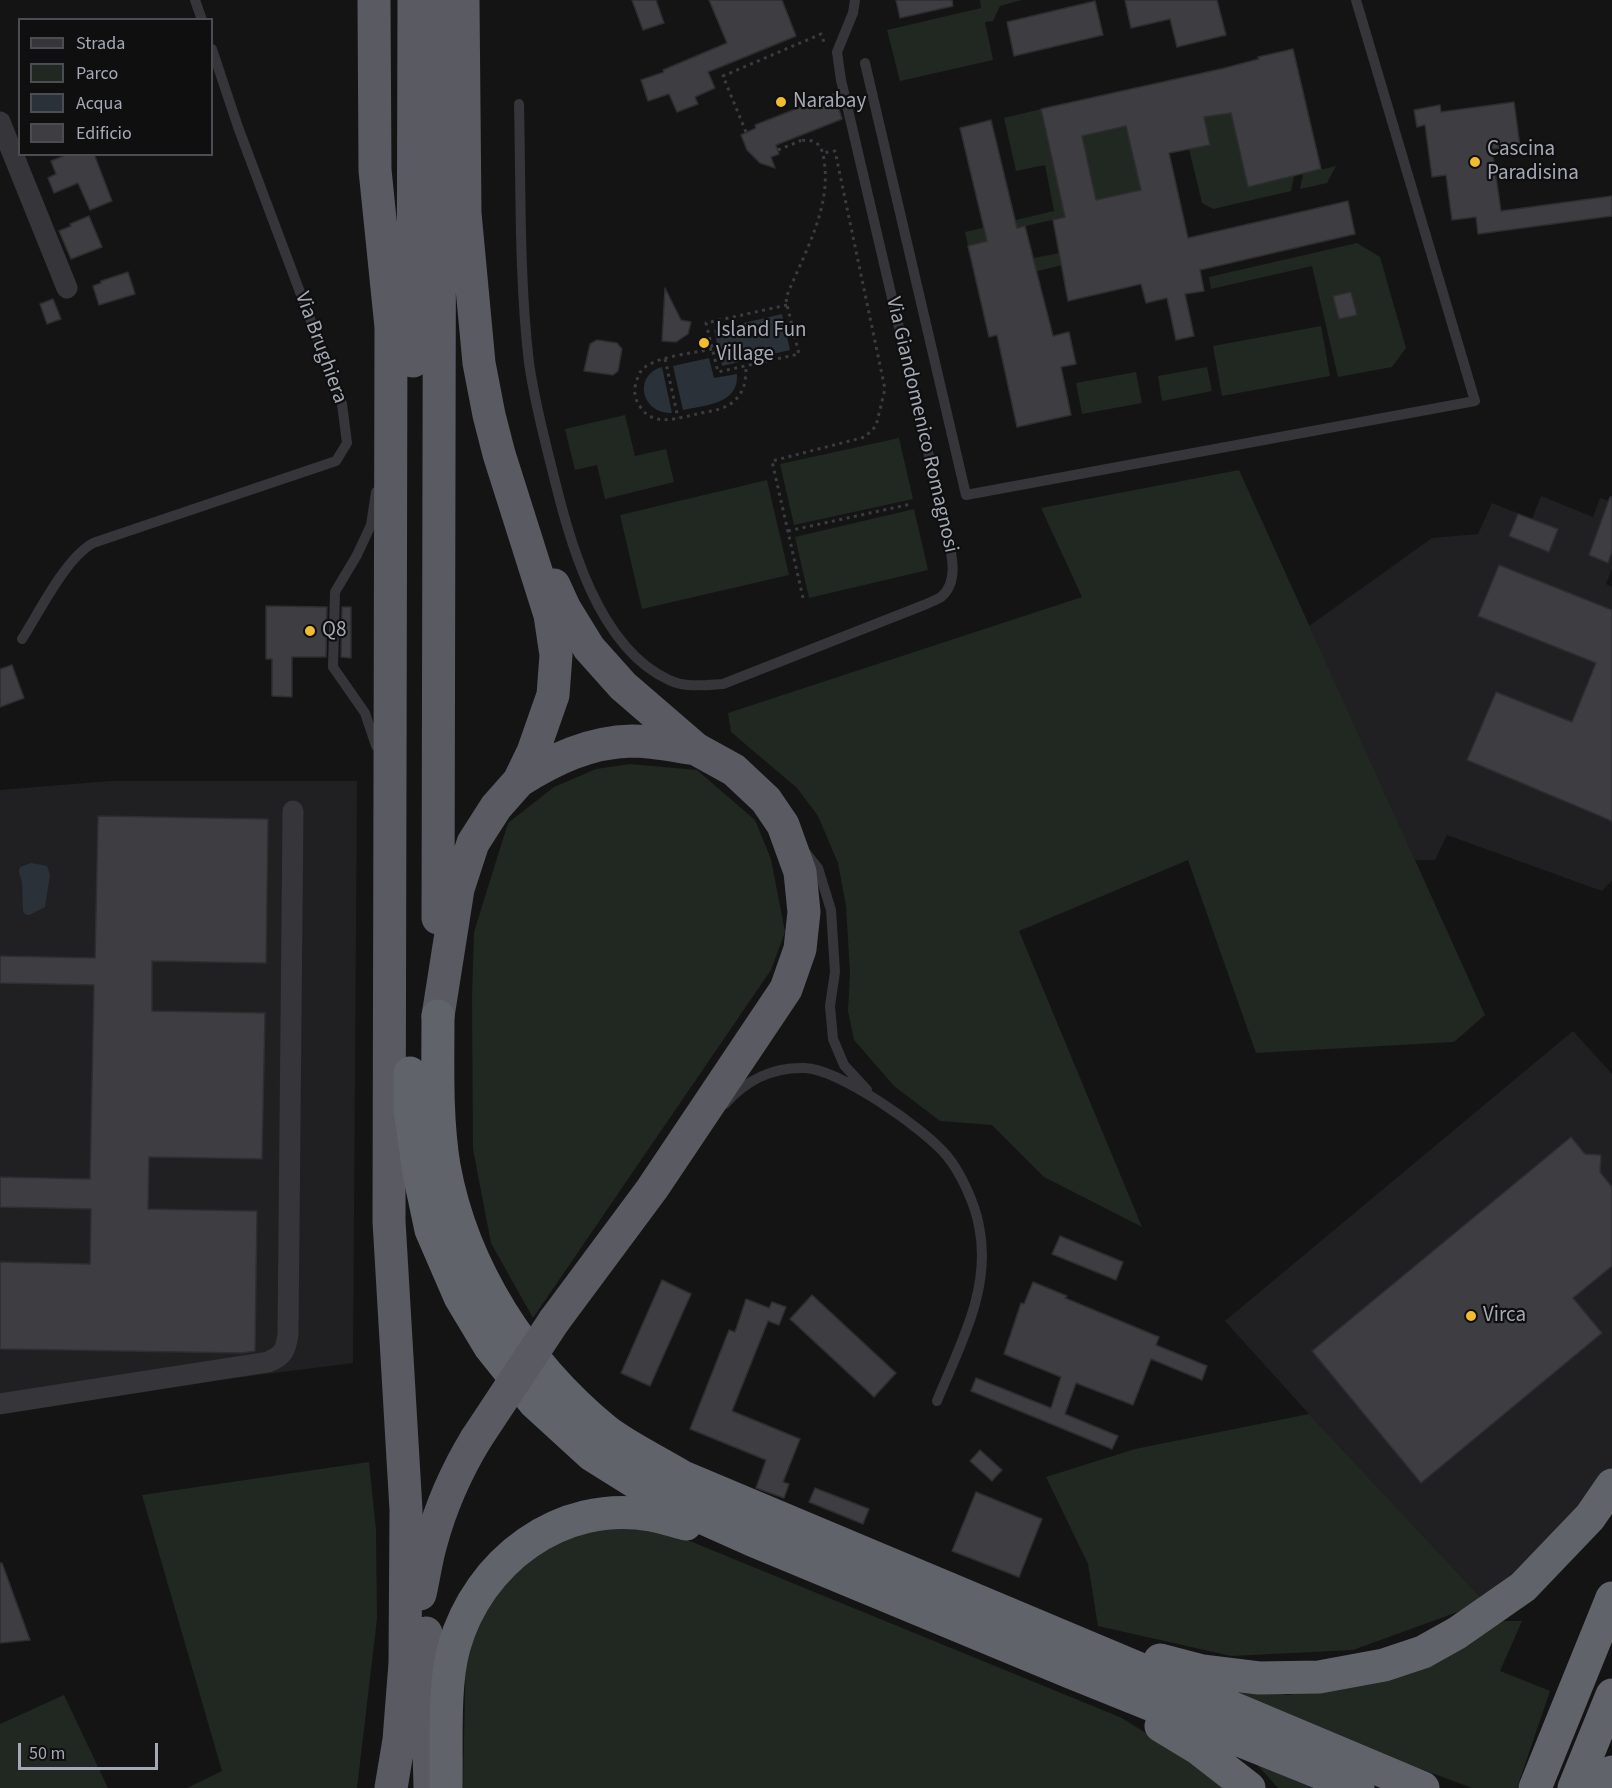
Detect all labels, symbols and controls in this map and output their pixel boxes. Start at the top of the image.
legend [18,18,213,156]
text: Strada [76,31,125,56]
text: Parco [76,61,118,86]
place label: Narabay [793,89,866,115]
text: Acqua [76,91,122,116]
marker: Narabay [774,95,788,109]
text: Edificio [76,121,132,146]
place label: Cascina Paradisina [1487,137,1579,187]
marker: Cascina Paradisina [1468,155,1482,169]
street label: Via Brughiera [288,289,352,407]
street label: Via Giandomenico Romagnosi [879,295,963,555]
place label: Island Fun Village [716,318,807,368]
marker: Island Fun Village [697,336,711,350]
place label: Q8 [322,618,346,644]
marker: Q8 [303,624,317,638]
place label: Virca [1483,1303,1526,1329]
marker: Virca [1464,1309,1478,1323]
scale bar [21,1731,160,1769]
text: 50 m [29,1741,65,1766]

